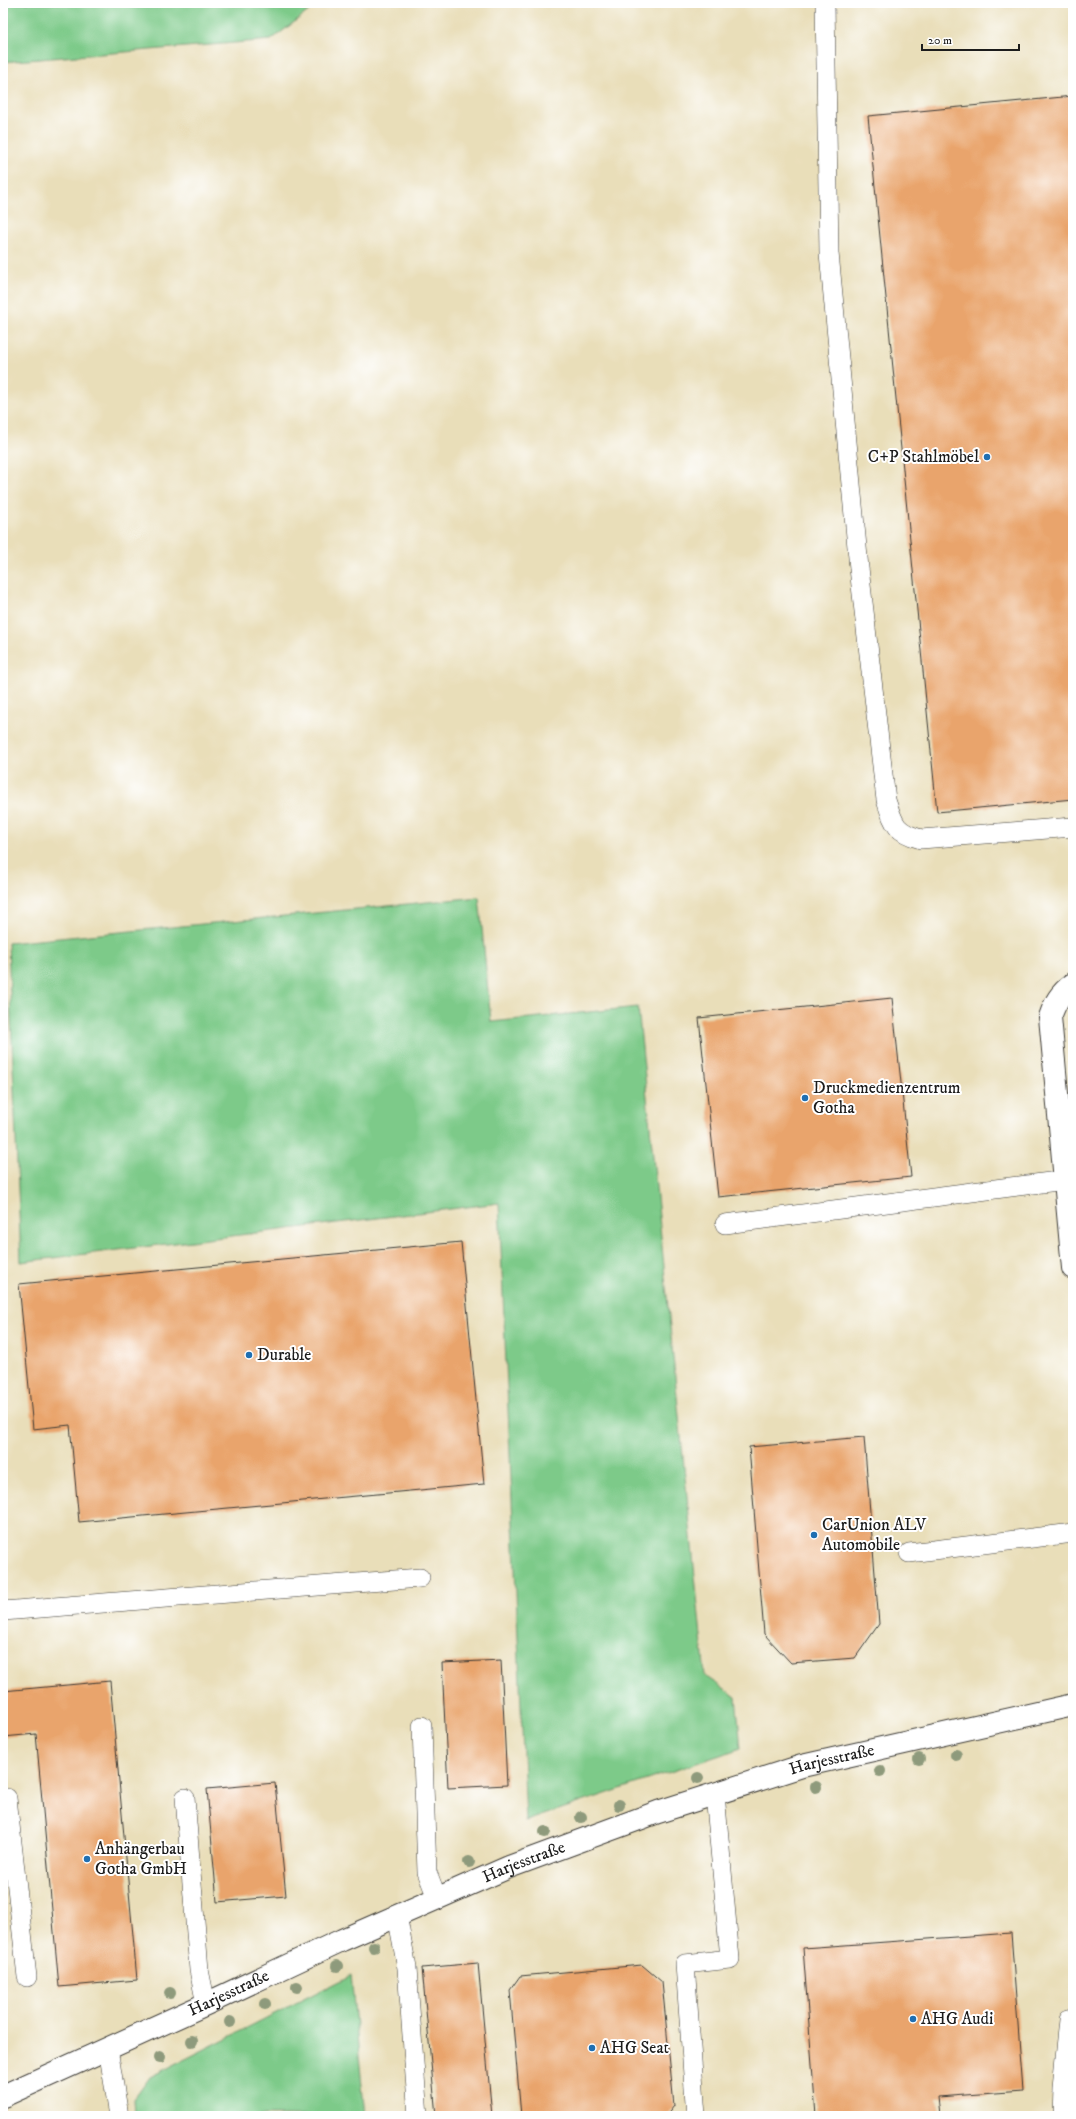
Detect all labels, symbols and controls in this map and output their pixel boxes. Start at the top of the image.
scale bar [922,26,1019,52]
text: 20 m [928,33,952,48]
place label: C+P Stahlmöbel [868,446,979,468]
marker: C+P Stahlmöbel [982,452,992,462]
place label: Druckmedienzentrum Gotha [813,1077,961,1119]
marker: Druckmedienzentrum Gotha [800,1093,810,1103]
place label: Durable [257,1344,311,1366]
marker: Durable [244,1350,254,1360]
place label: CarUnion ALV Automobile [822,1514,928,1556]
marker: CarUnion ALV Automobile [809,1530,819,1540]
street label: Harjesstraße [786,1739,877,1780]
street label: Harjesstraße [479,1836,568,1888]
place label: Anhängerbau Gotha GmbH [95,1838,187,1880]
marker: Anhängerbau Gotha GmbH [82,1854,92,1864]
street label: Harjesstraße [185,1965,273,2022]
place label: AHG Audi [921,2008,993,2030]
marker: AHG Audi [908,2014,918,2024]
place label: AHG Seat [600,2037,670,2059]
marker: AHG Seat [587,2043,597,2053]

